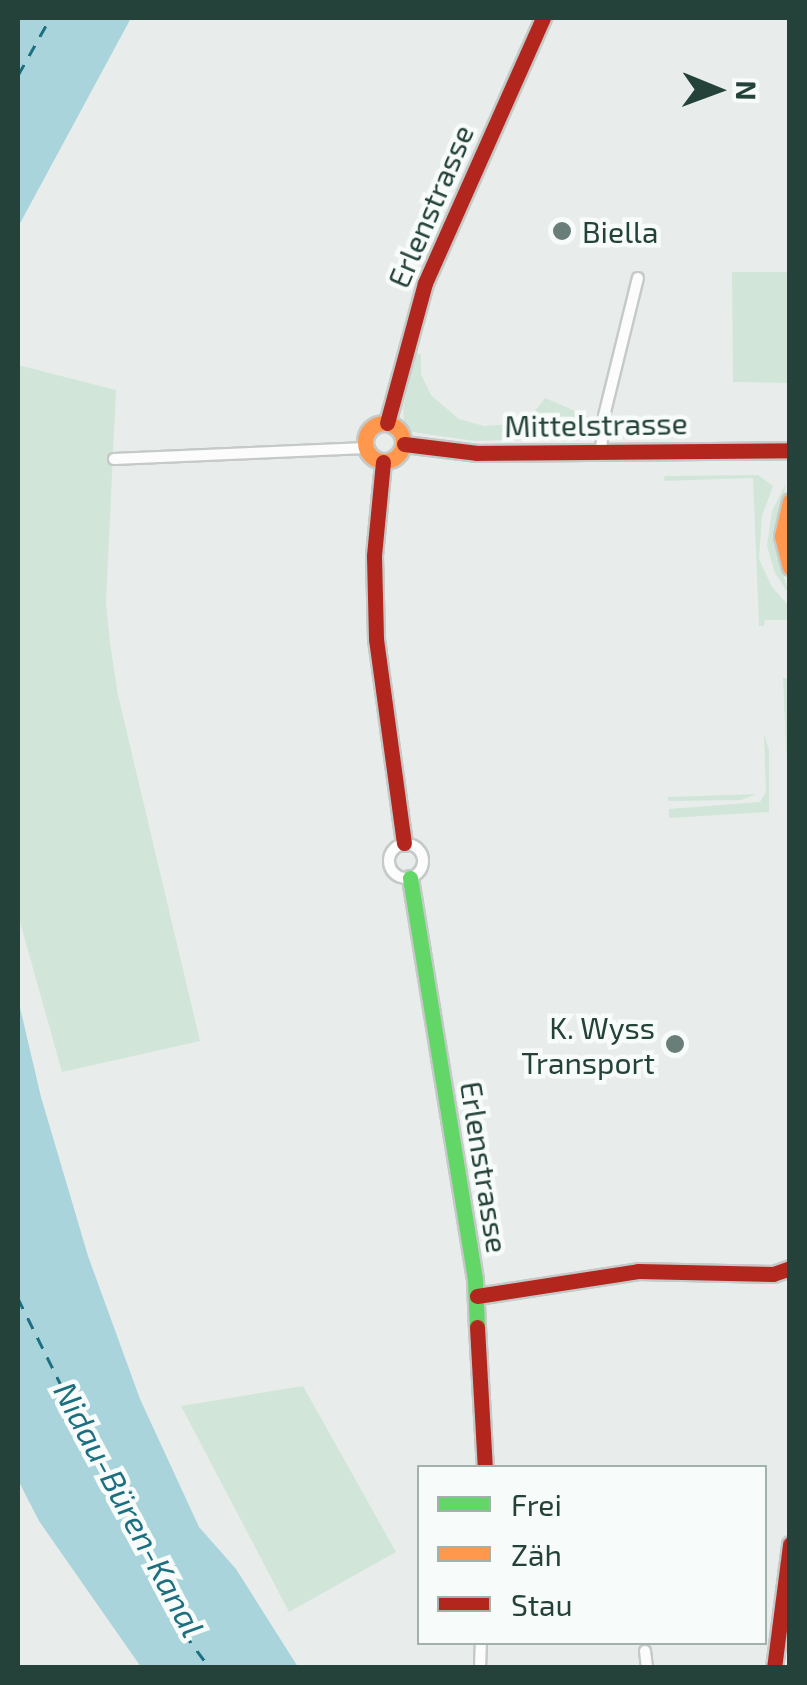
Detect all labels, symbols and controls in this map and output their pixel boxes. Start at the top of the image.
north arrow [667,40,767,140]
text: N [730,80,764,101]
street label: Erlenstrasse [380,119,480,293]
place label: Biella [582,213,658,249]
marker: Biella [551,220,573,242]
street label: Mittelstrasse [504,404,688,444]
place label: K. Wyss Transport [521,1009,655,1080]
marker: K. Wyss Transport [664,1033,686,1055]
street label: Erlenstrasse [454,1079,516,1255]
water label: Nidau-Büren-Kanal [47,1375,213,1643]
legend [417,1465,767,1645]
text: Frei [511,1486,562,1522]
text: Zäh [511,1536,562,1572]
text: Stau [511,1586,573,1622]

